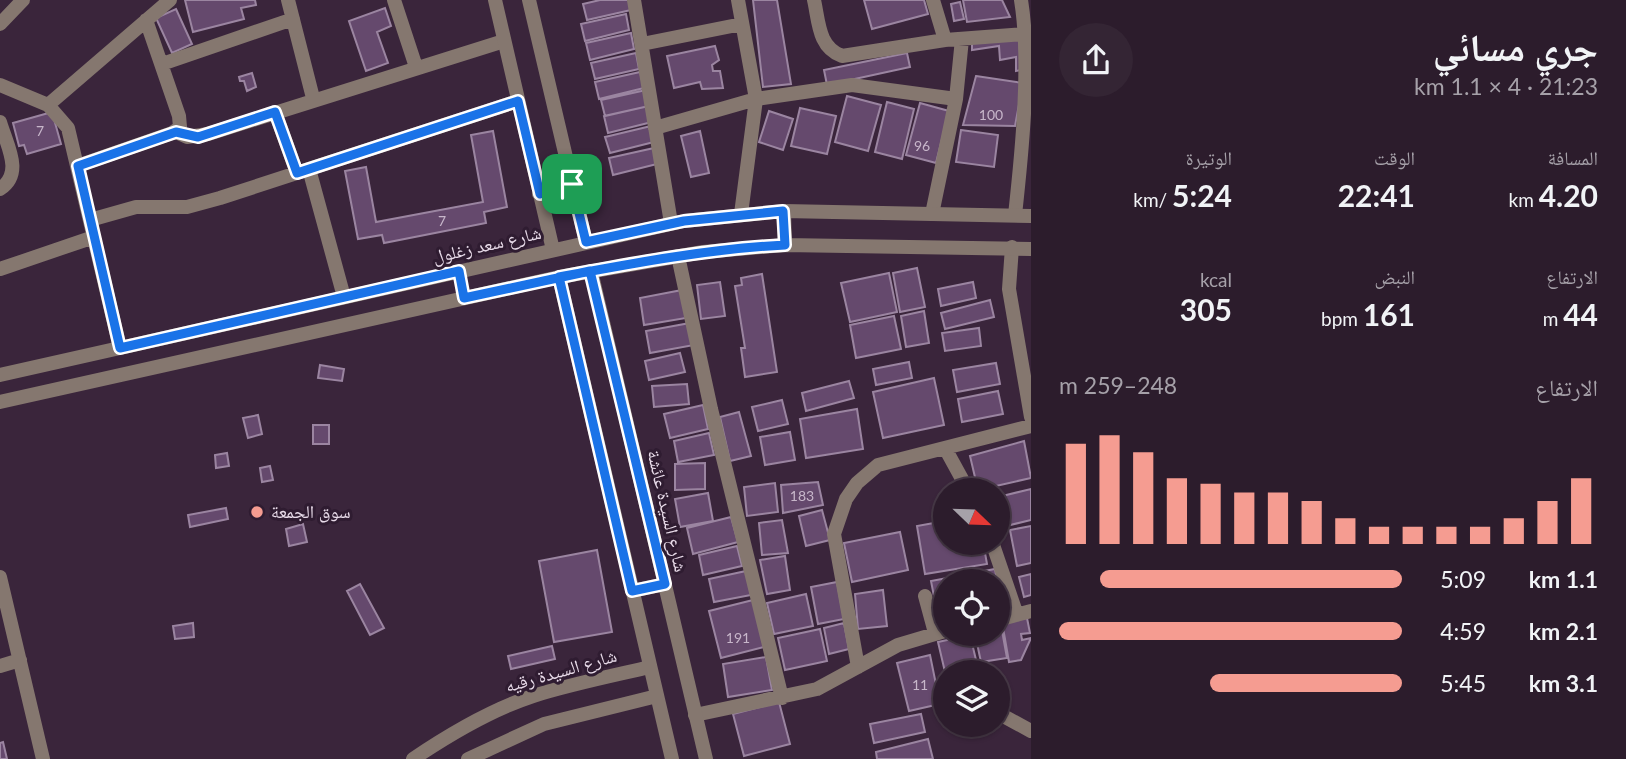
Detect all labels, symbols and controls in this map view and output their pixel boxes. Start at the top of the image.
button: share [1059,23,1133,97]
text: جري مسائي [1433,23,1598,69]
text: 21:23 · 4 × 1.1 km [1414,72,1598,100]
house number: 100 [979,106,1003,123]
house number: 7 [36,122,44,139]
house number: 96 [914,137,930,154]
text: الوتيرة [1186,146,1232,169]
text: الوقت [1374,146,1415,169]
text: المسافة [1548,146,1598,169]
pin [542,154,602,214]
icon: arrive [553,165,591,203]
text: 5:24 [1172,177,1232,213]
text: 22:41 [1338,177,1415,213]
text: 4.20 [1539,177,1598,213]
text: /km [1133,188,1172,211]
text: km [1509,188,1539,211]
house number: 7 [438,212,446,229]
street label: شارع سعد زغلول [430,221,543,268]
text: النبض [1374,265,1415,288]
text: الارتفاع [1546,265,1598,288]
text: kcal [1200,268,1232,291]
text: 305 [1180,291,1232,327]
text: 161 [1363,296,1415,332]
text: 44 [1563,296,1598,332]
text: bpm [1321,307,1363,330]
text: m [1543,307,1563,330]
text: 248–259 m [1059,371,1177,399]
text: الارتفاع [1535,373,1598,401]
street label: شارع السيدة عائشة [642,448,693,574]
north arrow [933,478,1010,555]
map controls [933,478,1010,737]
house number: 183 [790,487,814,504]
place label: سوق الجمعة [271,500,351,523]
marker: سوق الجمعة [249,504,265,520]
text: 5:09 [1440,565,1486,593]
text: 1.1 km [1529,565,1598,593]
button: locate [933,569,1010,646]
text: 4:59 [1440,617,1486,645]
text: 2.1 km [1529,617,1598,645]
house number: 191 [726,629,750,646]
street label: شارع السيدة رقيه [502,644,619,697]
button: layers [933,660,1010,737]
text: 5:45 [1440,669,1486,697]
text: 3.1 km [1529,669,1598,697]
house number: 11 [912,676,928,693]

